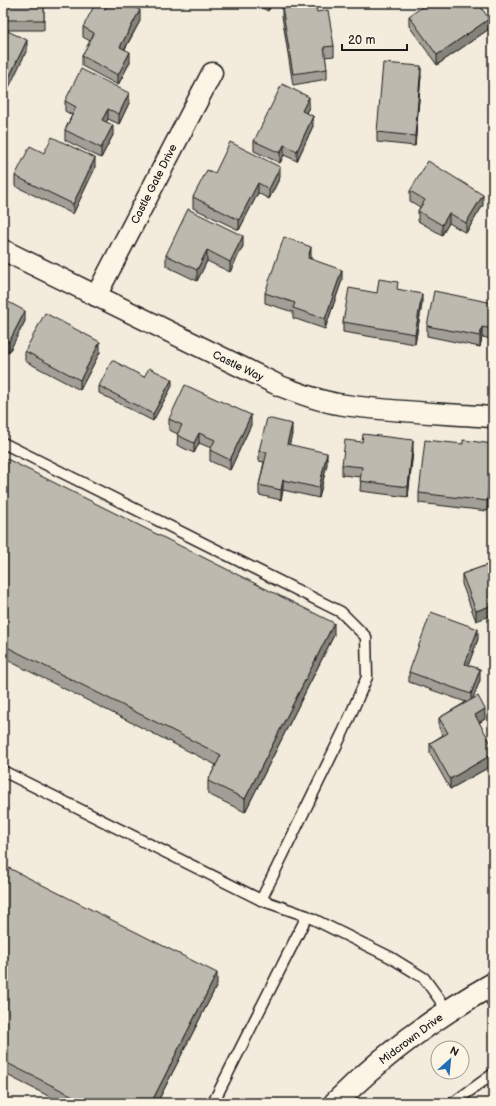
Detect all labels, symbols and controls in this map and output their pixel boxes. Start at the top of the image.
scale bar [342,26,407,52]
text: 20 m [348,33,375,48]
street label: Castle Gate Drive [128,142,180,226]
street label: Castle Way [210,348,266,384]
street label: Midcrown Drive [377,1010,446,1067]
north arrow [430,1040,470,1080]
text: N [448,1044,461,1059]

